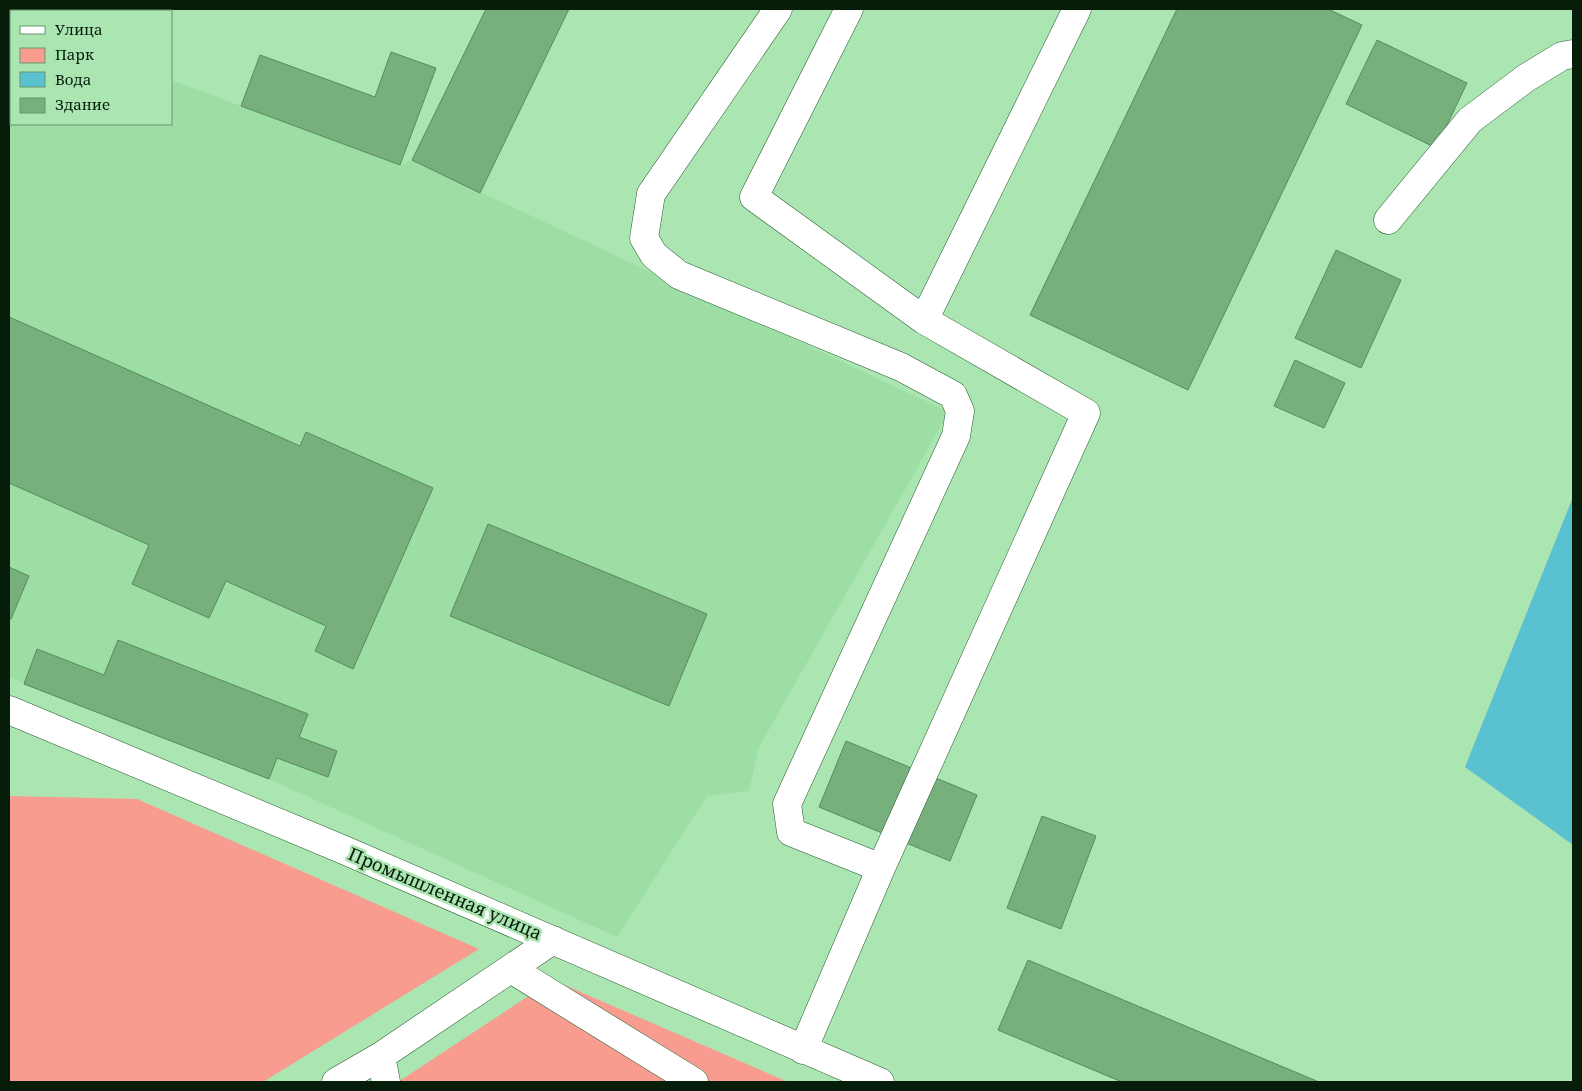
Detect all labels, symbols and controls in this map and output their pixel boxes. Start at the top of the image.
legend [10,10,172,125]
text: Улица [55,19,103,39]
text: Парк [55,44,94,64]
text: Вода [55,69,91,89]
text: Здание [55,94,110,114]
street label: Промышленная улица [345,841,546,945]

